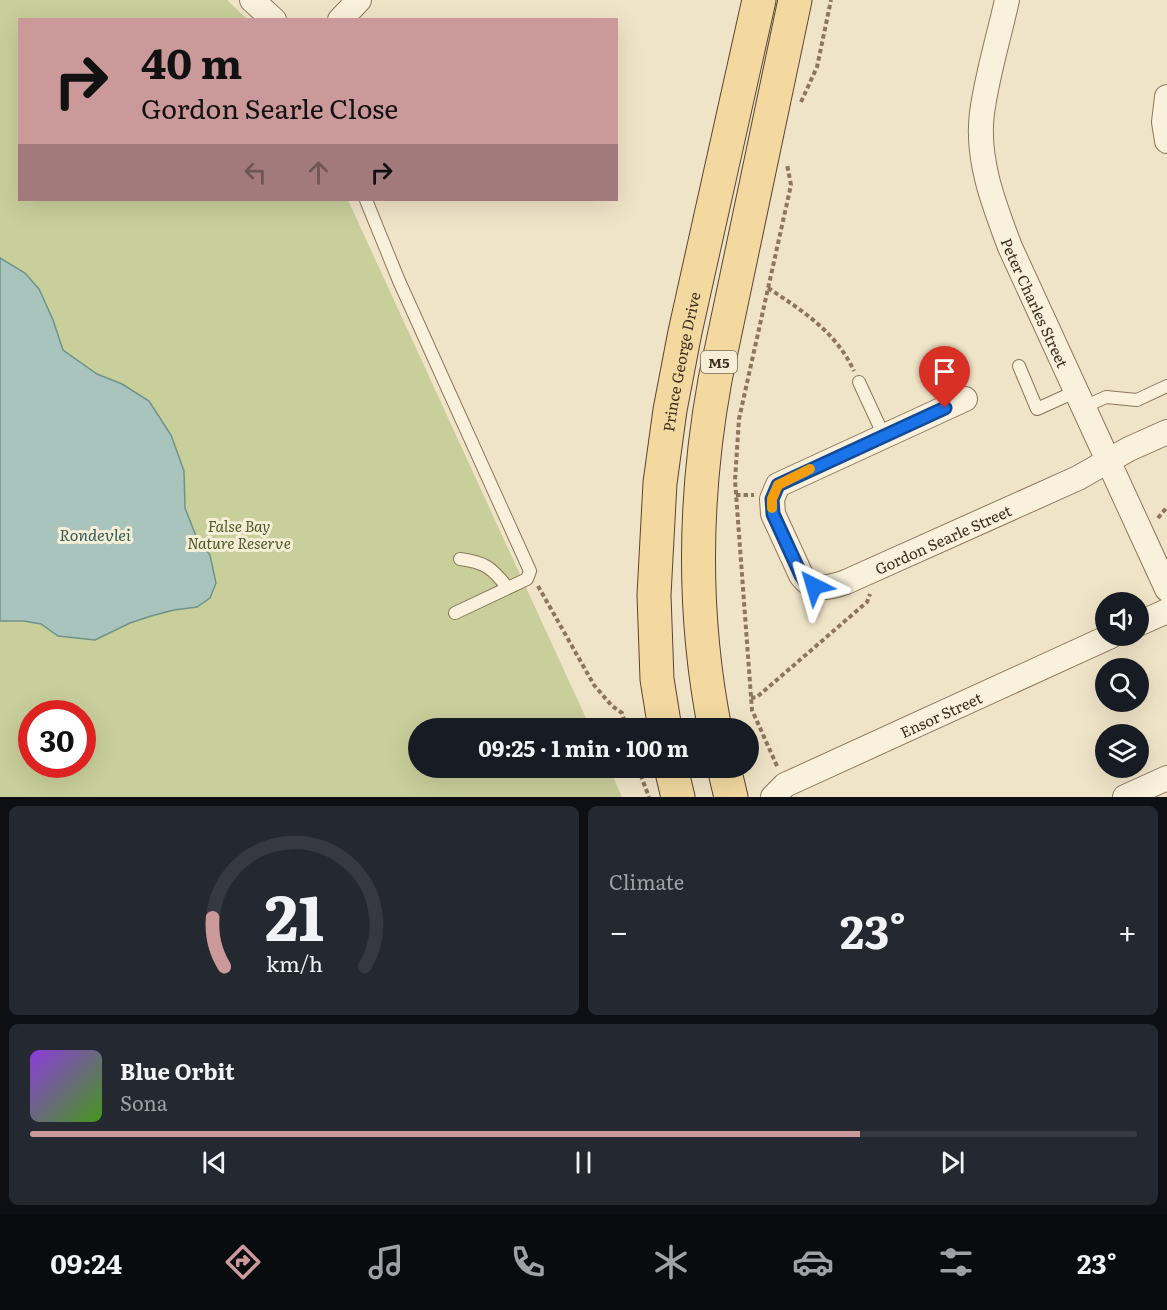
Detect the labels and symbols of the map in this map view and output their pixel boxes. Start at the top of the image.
street label: Peter Charles Street [996,234,1075,371]
street label: Prince George Drive [656,289,705,433]
pin [919,346,970,408]
road number: M5 [701,351,737,373]
street label: Gordon Searle Street [871,498,1015,579]
park label: False Bay Nature Reserve [187,514,291,554]
water label: Rondevlei [59,522,131,546]
position arrow [782,554,846,618]
street label: Ensor Street [896,685,985,743]
speed limit sign: 30 [18,700,96,778]

